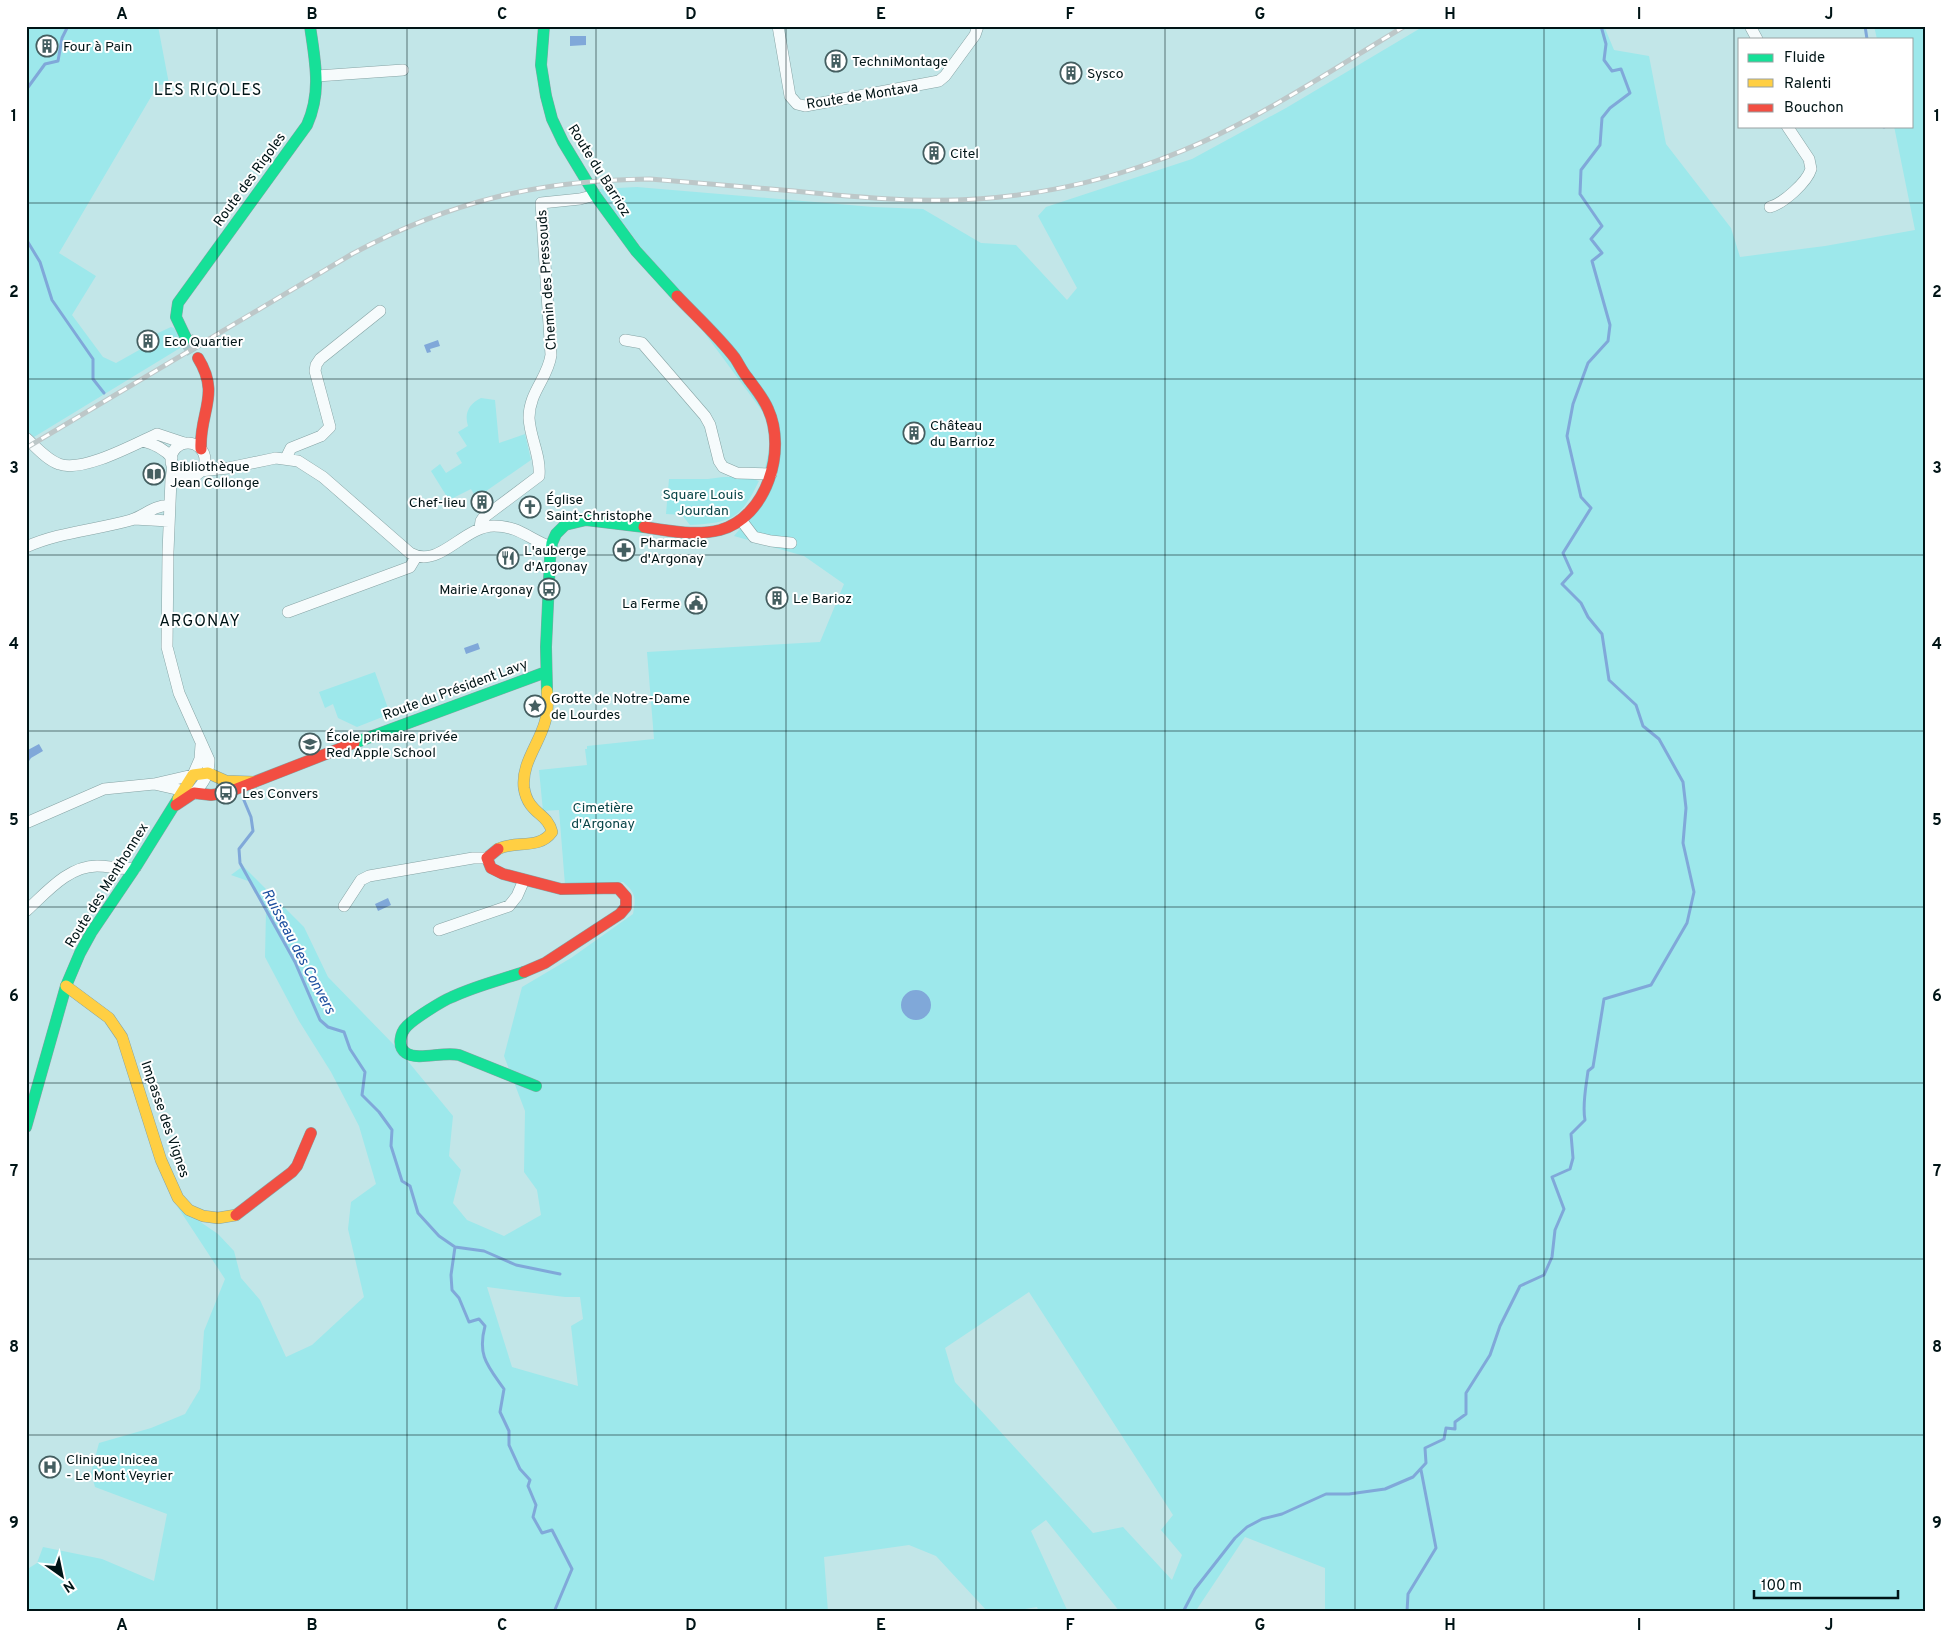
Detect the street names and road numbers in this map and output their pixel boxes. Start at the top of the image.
street label: Route de Montava [805,79,919,114]
street label: Route du Barrioz [564,122,634,220]
street label: Route des Rigoles [210,130,290,230]
street label: Chemin des Pressouds [534,209,561,351]
street label: Route du Président Lavy [381,656,530,725]
street label: Route des Menthonnex [62,820,153,951]
street label: Impasse des Vignes [137,1059,193,1180]

